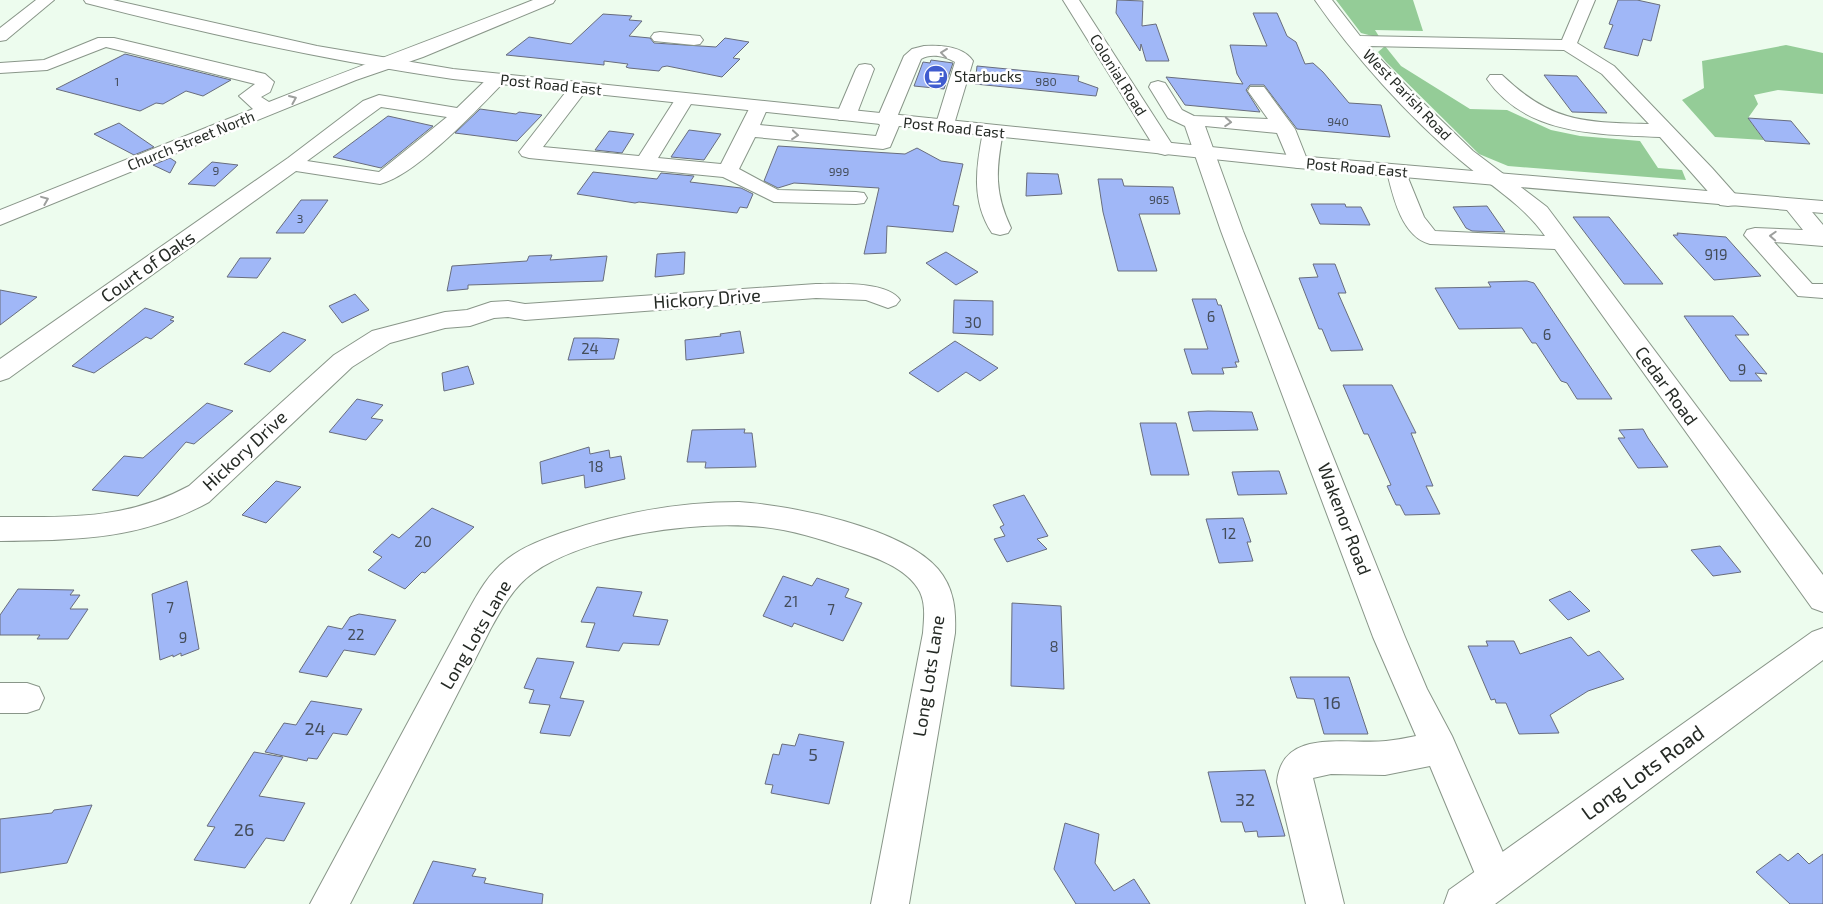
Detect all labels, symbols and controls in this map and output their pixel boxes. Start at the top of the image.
street label: Colonial Road [1087,30,1151,119]
street label: West Parish Road [1360,45,1456,144]
one-way arrow [940,48,948,59]
cafe icon: Starbucks [923,64,949,90]
place label: Starbucks [954,67,1022,85]
street label: Post Road East [500,70,603,98]
house number: 1 [115,74,119,88]
house number: 980 [1035,74,1057,88]
one-way arrow [288,95,297,106]
street label: Church Street North [124,106,257,174]
street label: Post Road East [903,113,1006,141]
house number: 940 [1327,114,1349,128]
one-way arrow [1224,117,1232,128]
one-way arrow [792,129,800,140]
street label: Post Road East [1306,154,1409,180]
house number: 9 [213,163,220,177]
house number: 999 [829,164,849,178]
house number: 965 [1149,192,1169,206]
one-way arrow [40,195,49,206]
house number: 3 [297,211,303,225]
street label: Court of Oaks [96,226,199,307]
one-way arrow [1768,230,1776,241]
house number: 919 [1704,245,1728,263]
street label: Hickory Drive [653,283,761,313]
house number: 6 [1207,307,1215,325]
house number: 30 [964,313,982,331]
house number: 6 [1543,325,1551,343]
house number: 24 [581,339,599,357]
street label: Cedar Road [1631,342,1703,429]
house number: 9 [1738,360,1746,378]
street label: Hickory Drive [198,406,291,495]
house number: 18 [588,457,604,475]
street label: Wakenor Road [1313,459,1376,578]
house number: 12 [1222,524,1236,542]
house number: 20 [414,532,432,550]
street label: Long Lots Lane [435,576,515,693]
house number: 21 [784,592,798,610]
house number: 7 [166,598,174,616]
house number: 7 [827,600,835,618]
street label: Long Lots Lane [908,614,948,738]
house number: 22 [348,625,364,643]
house number: 9 [179,628,187,646]
house number: 8 [1049,637,1059,655]
house number: 16 [1323,691,1341,713]
house number: 24 [304,717,326,739]
street label: Long Lots Road [1576,719,1708,825]
house number: 5 [808,743,818,765]
house number: 32 [1235,788,1255,810]
house number: 26 [234,818,254,840]

